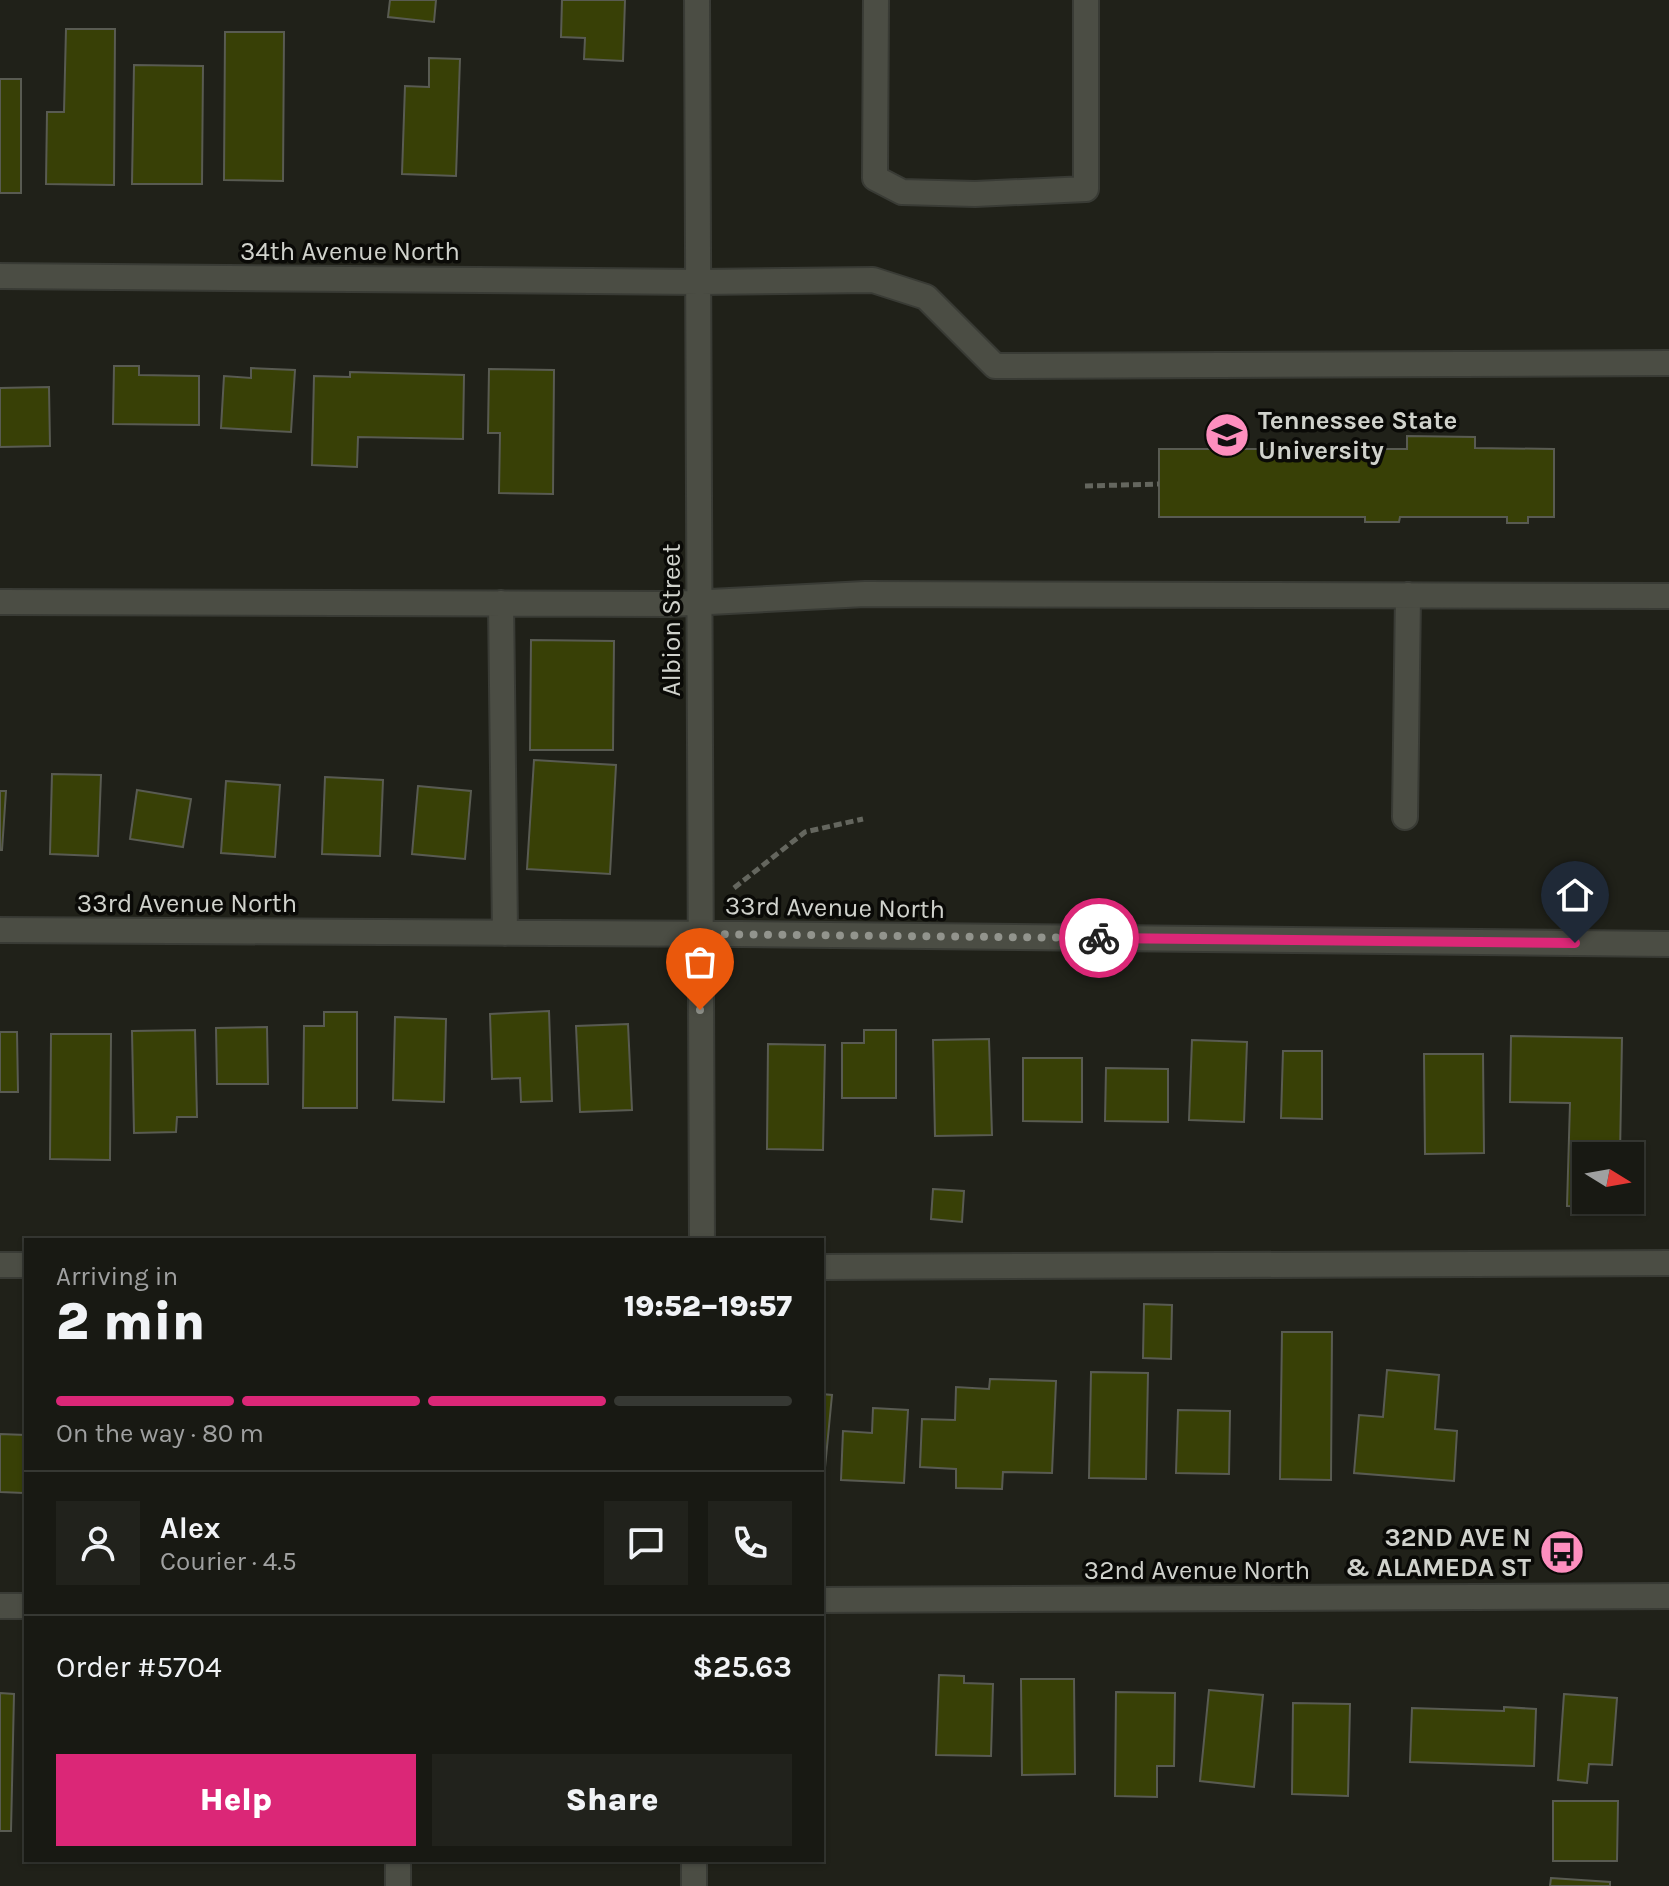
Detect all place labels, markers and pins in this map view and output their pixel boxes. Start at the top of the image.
place label: Tennessee State University [1258,405,1457,466]
school or university icon: Tennessee State University [1203,411,1251,459]
pin [1541,861,1609,943]
pin [666,928,734,1010]
place label: 32ND AVE N & ALAMEDA ST [1345,1522,1531,1583]
bus stop icon: 32ND AVE N & ALAMEDA ST [1538,1528,1586,1576]

